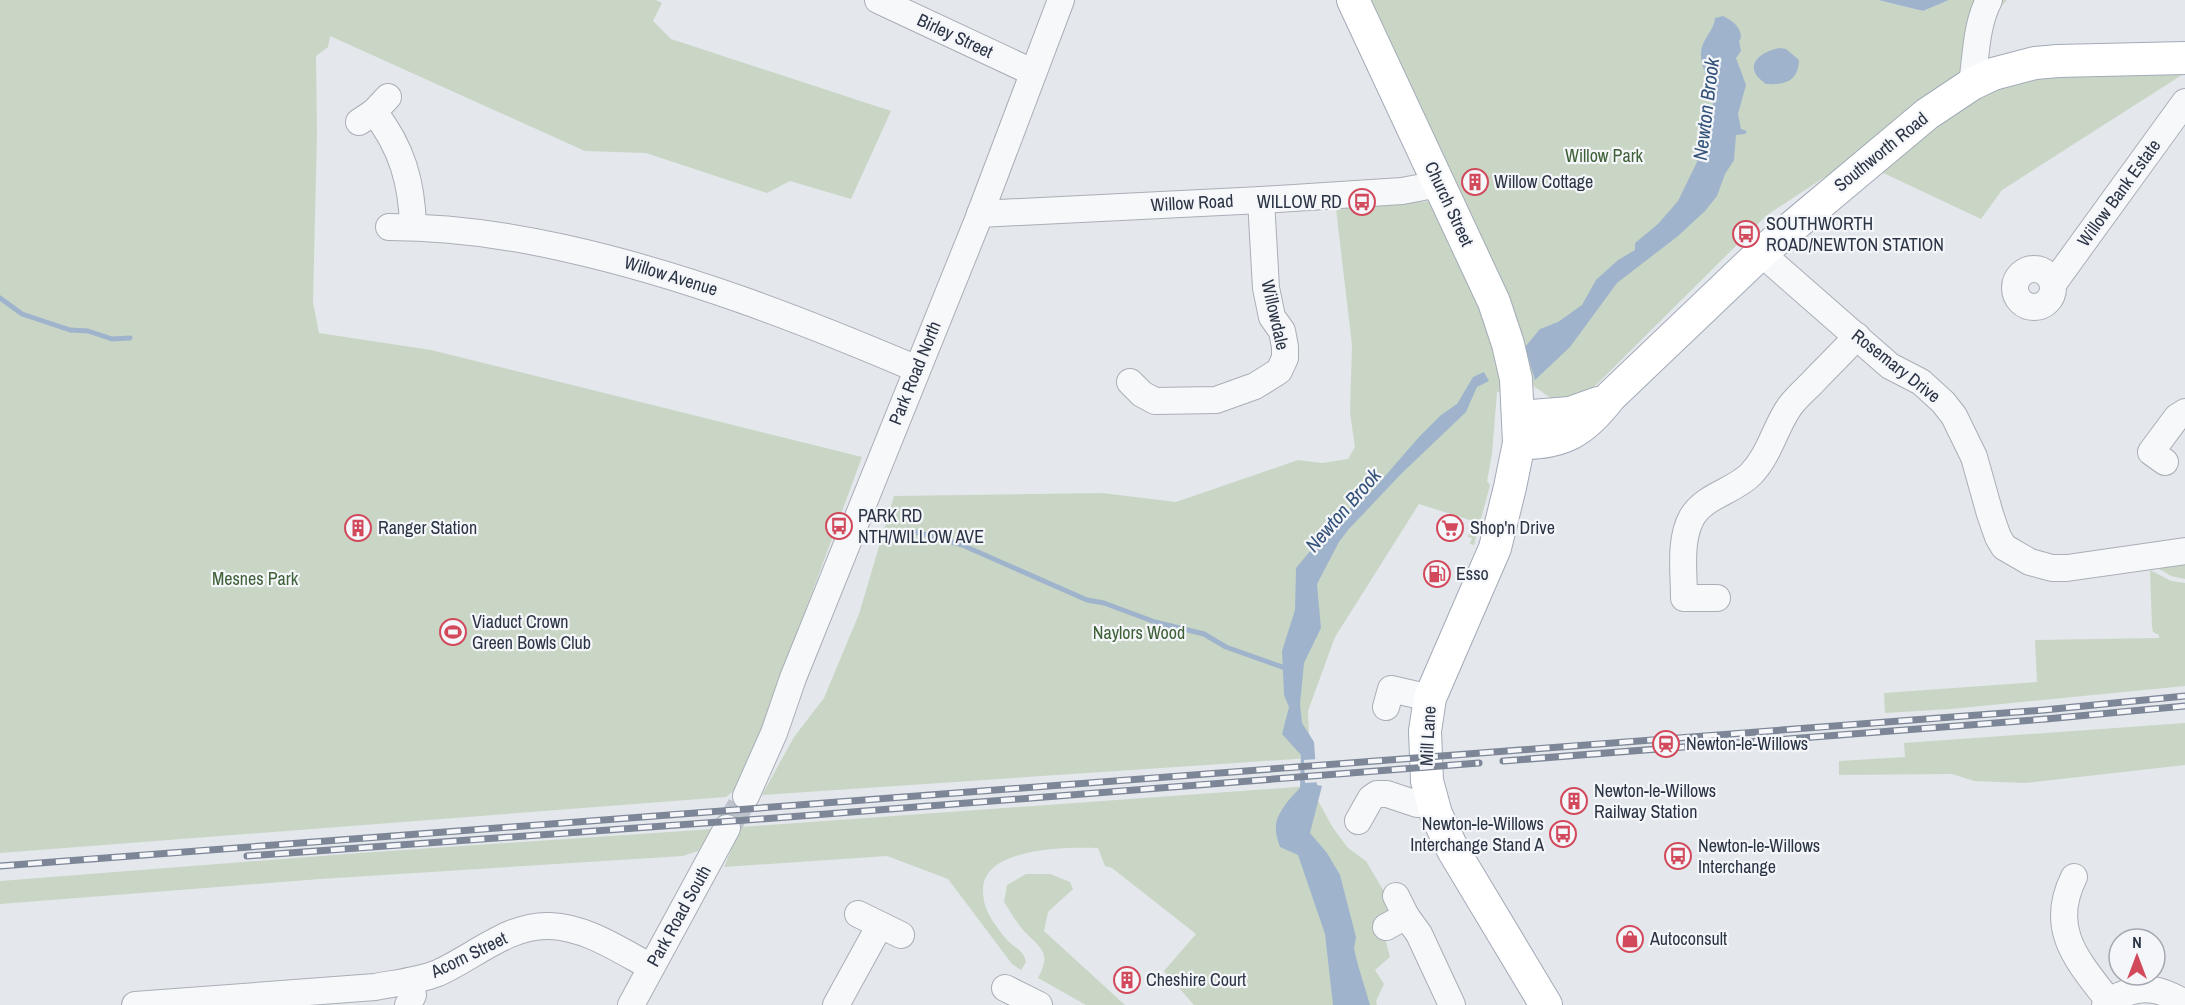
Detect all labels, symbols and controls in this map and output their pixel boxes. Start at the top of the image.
street label: Birley Street [913,7,997,64]
water label: Newton Brook [1686,55,1725,162]
street label: Southworth Road [1828,106,1933,197]
street label: Willow Bank Estate [2071,134,2166,251]
park label: Willow Park [1565,143,1644,168]
street label: Church Street [1419,157,1480,250]
building icon: Willow Cottage [1460,167,1490,197]
place label: Willow Cottage [1494,169,1593,194]
bus stop icon: WILLOW RD [1347,187,1377,217]
street label: Willow Road [1150,188,1234,217]
place label: WILLOW RD [1257,189,1342,214]
place label: SOUTHWORTH ROAD/NEWTON STATION [1766,211,1944,257]
bus stop icon: SOUTHWORTH ROAD/NEWTON STATION [1731,219,1761,249]
street label: Willow Avenue [621,249,721,302]
street label: Willowdale [1255,277,1296,352]
street label: Park Road North [882,317,947,428]
street label: Rosemary Drive [1847,323,1946,408]
water label: Newton Brook [1299,461,1387,557]
place label: PARK RD NTH/WILLOW AVE [858,503,984,549]
bus stop icon: PARK RD NTH/WILLOW AVE [824,511,854,541]
building icon: Ranger Station [343,513,373,543]
supermarket icon: Shop'n Drive [1435,513,1465,543]
place label: Ranger Station [378,515,477,540]
place label: Shop'n Drive [1470,515,1555,540]
fuel station icon: Esso [1422,559,1452,589]
place label: Esso [1456,561,1489,586]
park label: Mesnes Park [212,566,299,591]
place label: Viaduct Crown Green Bowls Club [472,609,591,655]
sports icon: Viaduct Crown Green Bowls Club [438,617,468,647]
park label: Naylors Wood [1093,620,1185,645]
street label: Mill Lane [1413,705,1442,767]
station icon: Newton-le-Willows [1651,729,1681,759]
place label: Newton-le-Willows [1686,731,1808,756]
place label: Newton-le-Willows Railway Station [1594,778,1716,824]
building icon: Newton-le-Willows Railway Station [1559,786,1589,816]
place label: Newton-le-Willows Interchange Stand A [1410,811,1544,857]
bus stop icon: Newton-le-Willows Interchange Stand A [1548,819,1578,849]
place label: Newton-le-Willows Interchange [1698,833,1820,879]
bus stop icon: Newton-le-Willows Interchange [1663,841,1693,871]
street label: Park Road South [640,861,717,971]
shop icon: Autoconsult [1615,924,1645,954]
street label: Acorn Street [426,925,511,984]
place label: Autoconsult [1649,926,1727,951]
north arrow [2107,927,2167,987]
text: N [2132,931,2142,953]
building icon: Cheshire Court [1112,965,1142,995]
place label: Cheshire Court [1146,967,1246,992]

